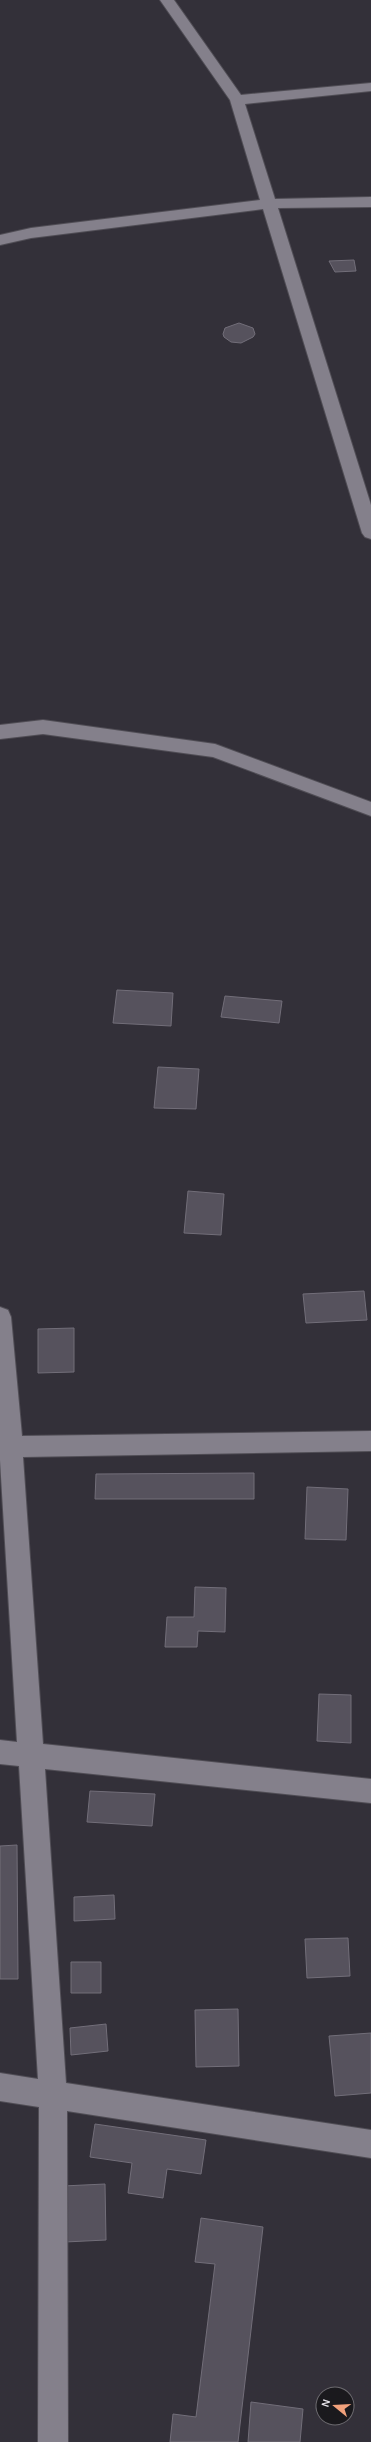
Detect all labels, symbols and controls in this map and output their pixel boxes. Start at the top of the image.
north arrow [315,2386,355,2426]
text: N [319,2397,333,2409]

